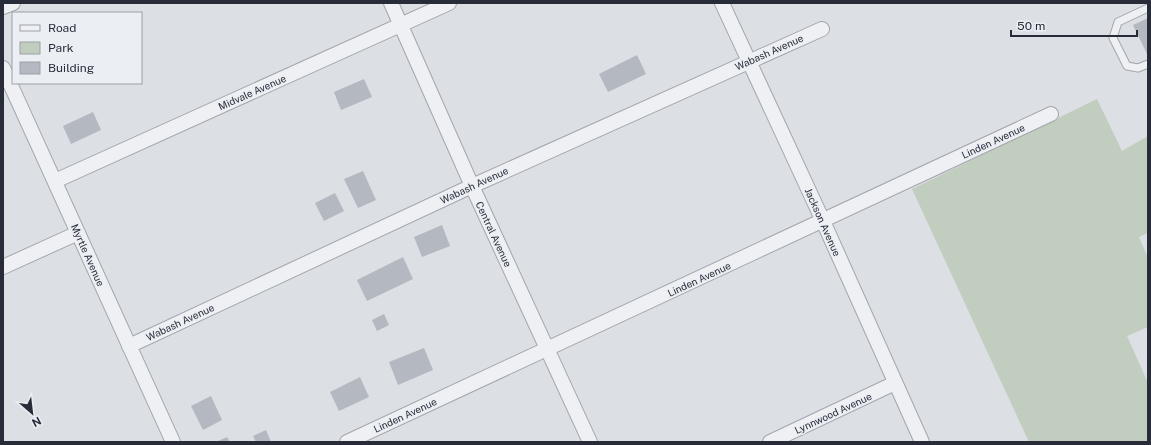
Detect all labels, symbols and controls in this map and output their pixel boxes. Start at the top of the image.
legend [12,12,142,84]
scale bar [1011,12,1137,38]
text: 50 m [1017,19,1045,33]
text: Road [48,21,76,35]
street label: Wabash Avenue [733,31,805,72]
text: Park [48,41,74,55]
text: Building [48,61,94,75]
street label: Midvale Avenue [216,72,288,112]
street label: Linden Avenue [960,121,1027,161]
street label: Wabash Avenue [438,164,510,206]
street label: Jackson Avenue [803,186,844,258]
street label: Central Avenue [474,199,515,269]
street label: Myrtle Avenue [69,222,107,288]
street label: Linden Avenue [666,259,733,299]
street label: Wabash Avenue [144,301,216,343]
street label: Lynnwood Avenue [792,390,874,436]
north arrow [12,393,52,433]
street label: Linden Avenue [372,395,439,435]
text: N [30,415,43,429]

